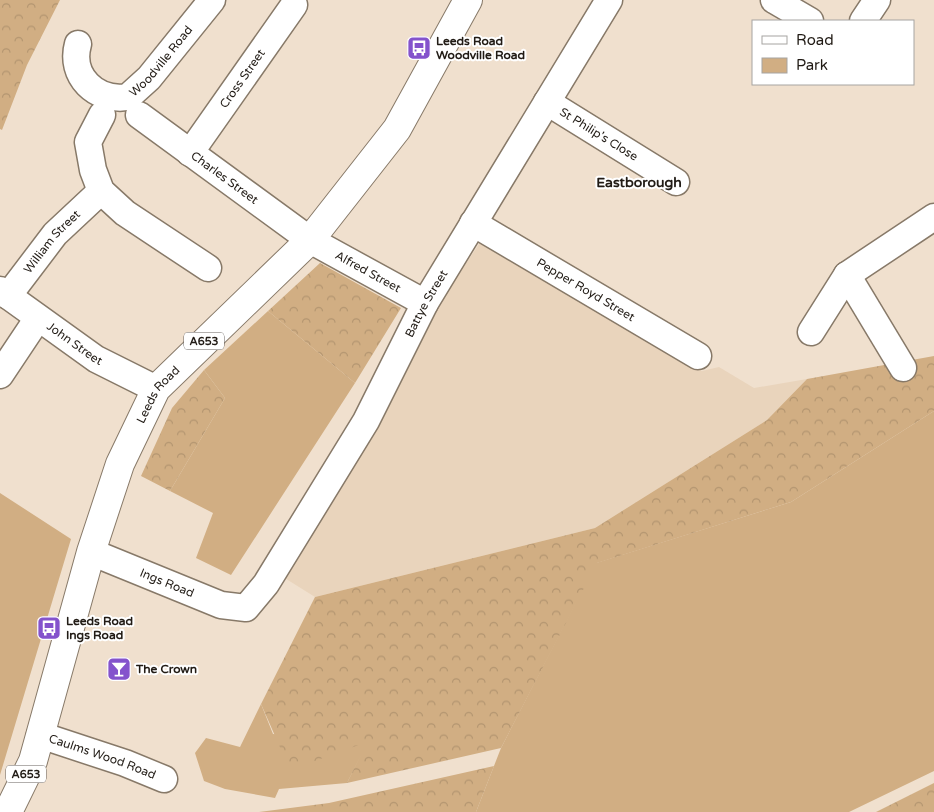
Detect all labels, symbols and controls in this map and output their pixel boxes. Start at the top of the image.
legend [752,20,914,85]
street label: Woodville Road [126,23,195,99]
text: Road [796,31,834,49]
place label: Leeds Road Woodville Road [436,34,525,62]
bus stop icon: Leeds Road Woodville Road [406,35,432,61]
street label: Cross Street [217,46,268,111]
text: Park [796,56,828,74]
street label: St Philip's Close [557,105,641,164]
street label: Charles Street [188,148,261,207]
district label: Eastborough [596,174,682,191]
street label: William Street [21,207,83,276]
street label: Alfred Street [333,248,404,296]
street label: Pepper Royd Street [534,255,638,324]
street label: Battye Street [402,267,451,340]
street label: John Street [44,319,105,368]
road number: A653 [184,332,224,350]
street label: Leeds Road [134,363,182,425]
street label: Ings Road [138,566,196,600]
place label: Leeds Road Ings Road [66,614,133,643]
bus stop icon: Leeds Road Ings Road [36,615,62,641]
bar icon: The Crown [106,656,132,682]
place label: The Crown [135,662,197,676]
street label: Caulms Wood Road [47,731,158,782]
road number: A653 [6,766,46,782]

